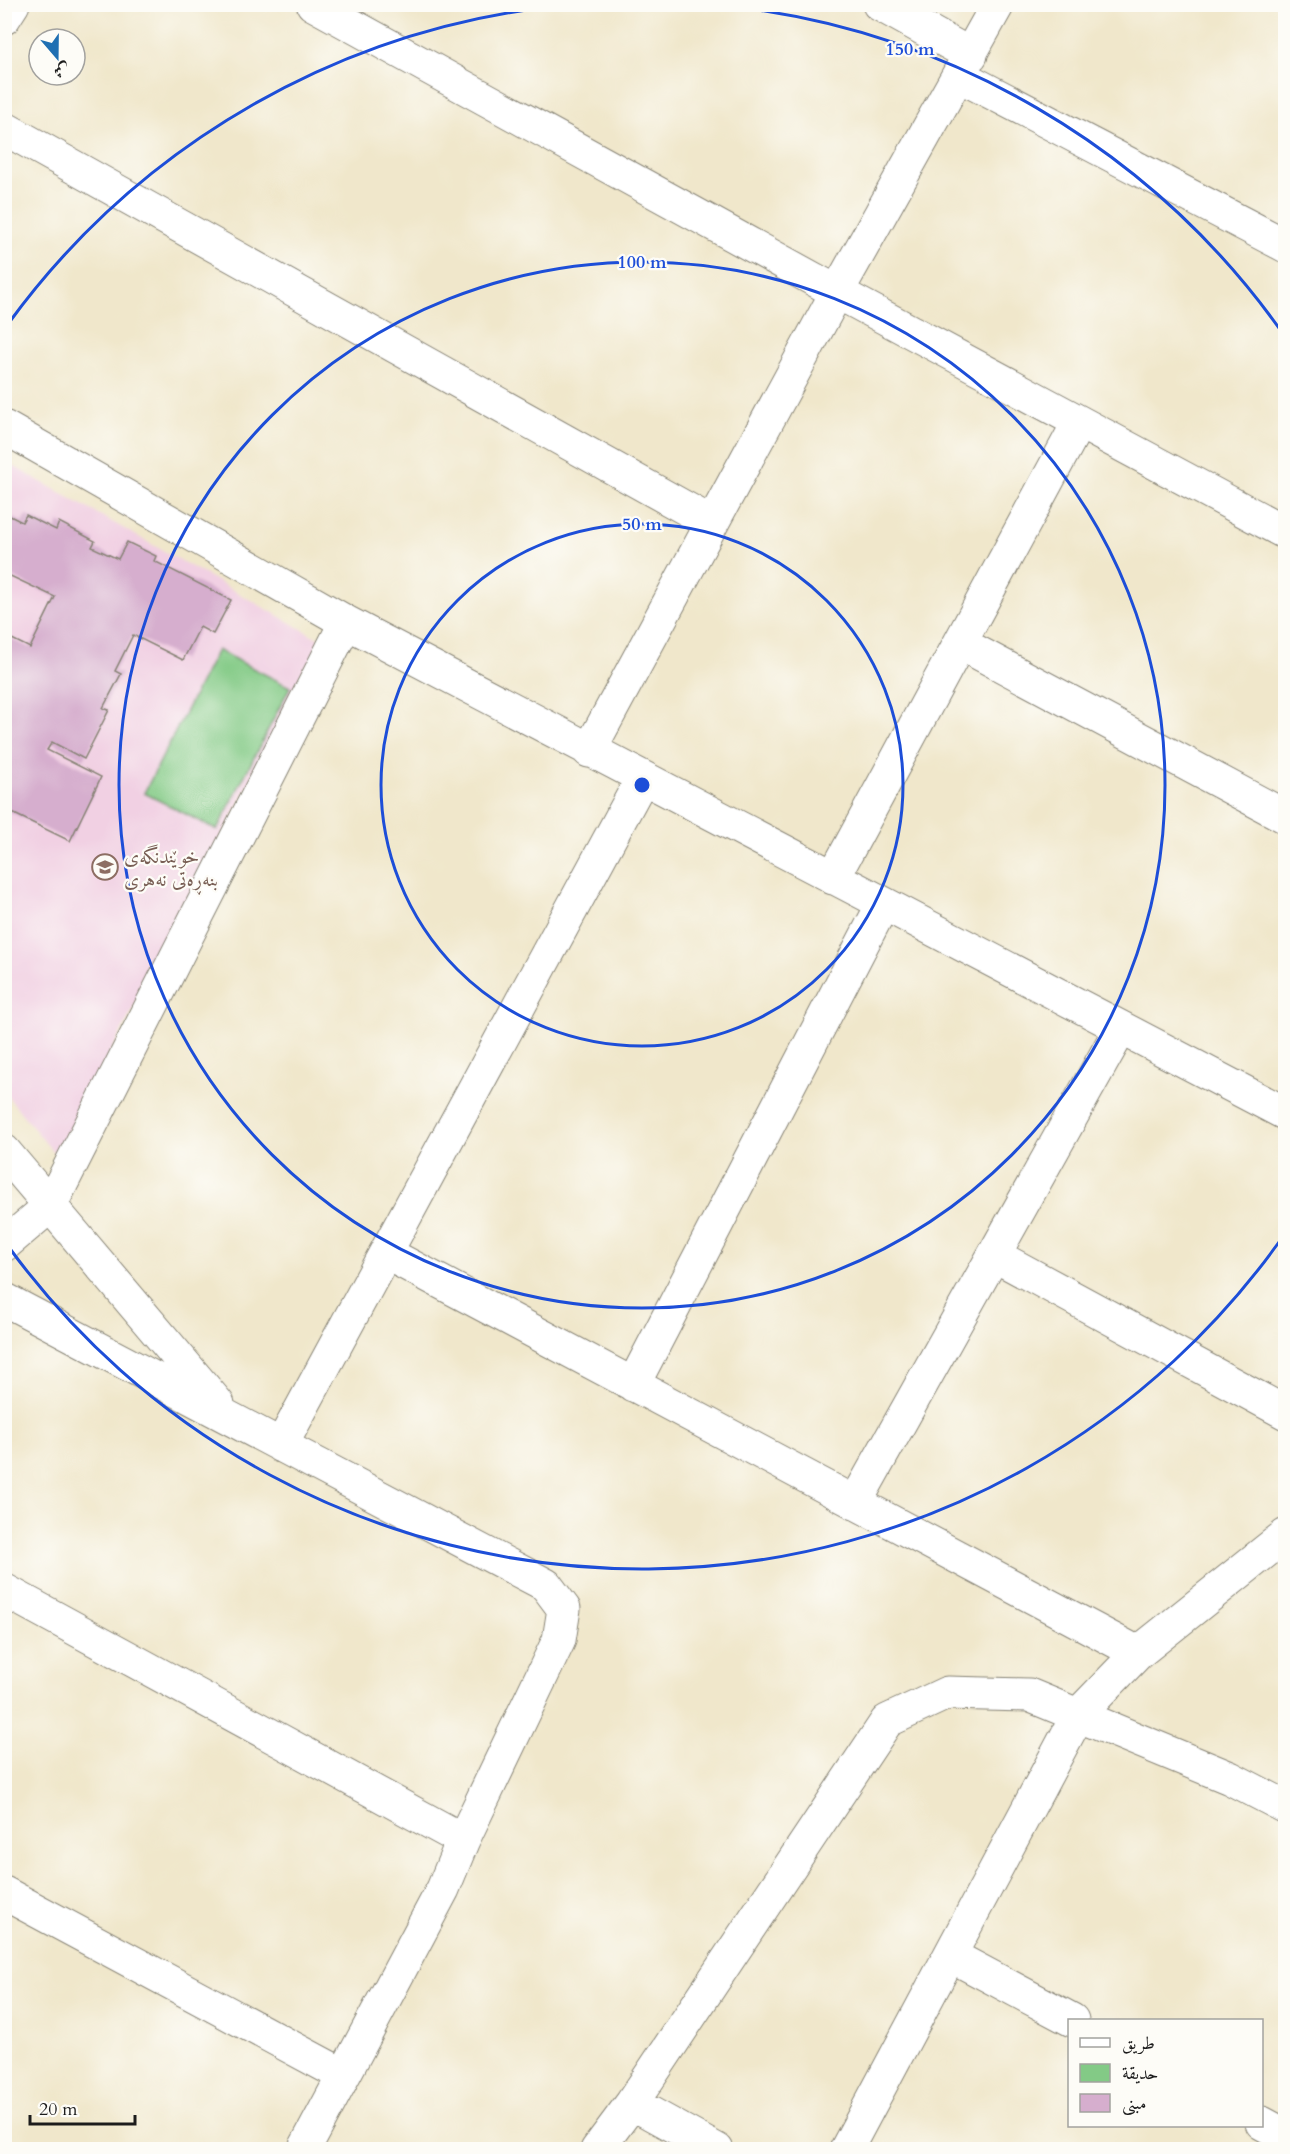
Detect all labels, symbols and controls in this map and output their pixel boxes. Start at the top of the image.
north arrow [27,27,87,87]
text: 150 m [885,37,935,62]
text: ش [51,57,73,83]
text: 100 m [617,250,667,275]
text: 50 m [622,512,662,537]
centre of rings [632,775,652,795]
place label: خوێندنگەی بنەڕەتی نەهری [124,843,218,895]
school or university icon: خوێندنگەی بنەڕەتی نەهری [90,852,120,882]
legend [1068,2019,1263,2127]
text: طريق [1122,2031,1155,2056]
text: حديقة [1122,2061,1158,2086]
scale bar [30,2088,135,2126]
text: مبنى [1122,2091,1147,2116]
text: 20 m [39,2097,78,2122]

